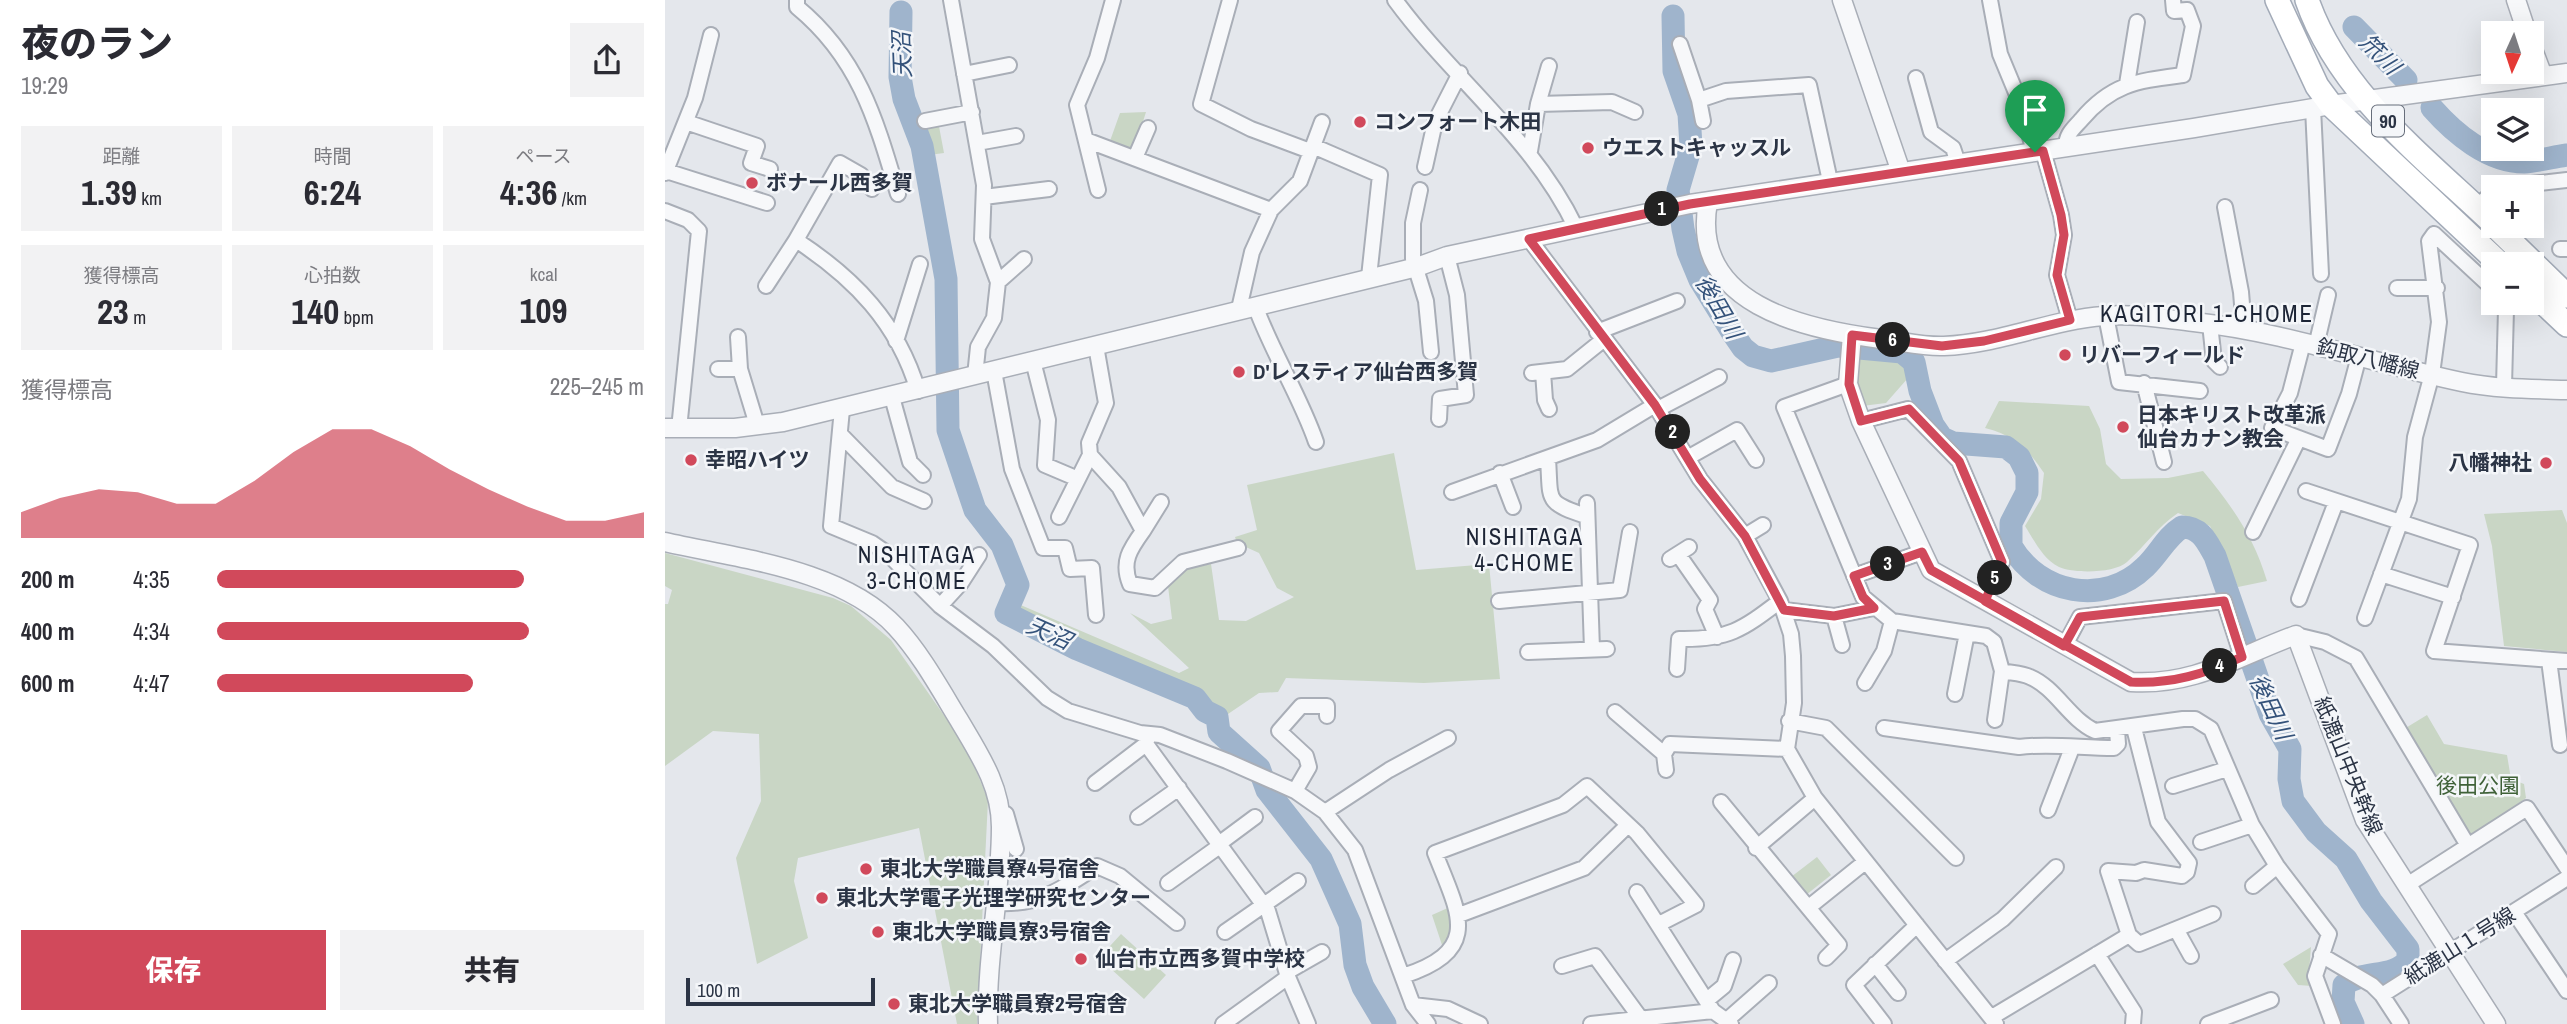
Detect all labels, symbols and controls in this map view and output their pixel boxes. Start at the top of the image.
text: 夜のラン [21,18,173,69]
north arrow [2481,21,2545,84]
map controls [2481,21,2544,315]
button: share [570,23,644,97]
water label: 笊川 [2353,26,2410,83]
water label: 天沼 [885,28,918,79]
text: 19:29 [21,70,68,101]
pin [2005,80,2065,152]
icon: arrive [2016,91,2054,129]
button: layers [2481,98,2544,161]
road number: 90 [2372,105,2404,136]
place label: コンフォート木田 [1374,107,1541,136]
marker: コンフォート木田 [1352,114,1368,130]
place label: ウエストキャッスル [1602,133,1791,162]
marker: ウエストキャッスル [1580,140,1596,156]
text: 距離 [102,143,141,169]
text: 時間 [313,143,352,169]
text: ペース [515,143,572,169]
place label: ボナール西多賀 [766,168,913,197]
text: 1.39 [81,169,137,216]
text: 6:24 [304,169,361,216]
text: 4:36 [500,169,558,216]
marker: ボナール西多賀 [744,175,760,191]
button: + [2481,175,2544,238]
text: km [137,185,162,211]
text: /km [558,185,587,211]
pin: 1 [1644,192,1679,227]
text: 1 [1657,195,1666,221]
button: − [2481,252,2544,315]
text: kcal [530,261,557,287]
text: 獲得標高 [83,262,160,288]
text: 心拍数 [304,262,361,288]
water label: 後田川 [1689,269,1752,347]
text: 109 [520,287,567,334]
text: 23 [97,288,129,335]
text: 140 [291,288,339,335]
district label: KAGITORI 1-CHOME [2100,298,2314,329]
text: m [129,304,146,330]
text: bpm [339,304,374,330]
pin: 6 [1875,322,1911,358]
text: 6 [1888,326,1897,352]
street label: 鈎取八幡線 [2314,332,2423,385]
place label: リバーフィールド [2079,340,2245,369]
marker: リバーフィールド [2057,347,2073,363]
place label: D'レスティア仙台西多賀 [1253,357,1478,386]
marker: D'レスティア仙台西多賀 [1231,364,1247,380]
text: 225–245 m [550,371,644,402]
text: 獲得標高 [21,374,113,405]
place label: 日本キリスト改革派 仙台カナン教会 [2137,400,2326,453]
pin: 2 [1655,414,1691,450]
text: 2 [1668,418,1677,444]
marker: 日本キリスト改革派 仙台カナン教会 [2115,419,2131,435]
place label: 幸昭ハイツ [705,445,810,474]
place label: 八幡神社 [2448,448,2532,477]
marker: 幸昭ハイツ [683,452,699,468]
marker: 八幡神社 [2538,455,2554,471]
district label: NISHITAGA 4-CHOME [1466,521,1584,578]
district label: NISHITAGA 3-CHOME [858,539,976,596]
pin: 3 [1871,546,1905,582]
text: 3 [1883,550,1892,576]
pin: 5 [1977,560,2013,596]
text: 200 m [21,564,74,595]
text: 4:35 [133,564,170,595]
text: 5 [1990,564,1999,590]
water label: 天沼 [1022,609,1079,657]
text: 400 m [21,616,74,647]
text: 4:34 [133,616,170,647]
pin: 4 [2203,648,2237,684]
text: 4 [2215,652,2224,678]
text: 600 m [21,668,74,699]
text: 4:47 [133,668,170,699]
water label: 後田川 [2243,669,2301,747]
street label: 紙漉山中央幹線 [2307,692,2389,839]
park label: 後田公園 [2436,771,2520,800]
place label: 東北大学職員寮4号宿舎 [880,854,1100,883]
marker: 東北大学職員寮4号宿舎 [858,861,874,877]
place label: 東北大学電子光理学研究センター [836,883,1151,912]
marker: 東北大学電子光理学研究センター [814,890,830,906]
street label: 紙漉山１号線 [2399,900,2521,991]
place label: 東北大学職員寮3号宿舎 [892,917,1112,946]
marker: 東北大学職員寮3号宿舎 [870,924,886,940]
button: 保存 [21,930,326,1010]
button: 共有 [340,930,644,1010]
place label: 仙台市立西多賀中学校 [1095,944,1305,973]
marker: 仙台市立西多賀中学校 [1073,951,1089,967]
scale bar [686,975,875,1007]
text: 100 m [697,977,740,1003]
place label: 東北大学職員寮2号宿舎 [908,989,1128,1018]
marker: 東北大学職員寮2号宿舎 [886,996,902,1012]

